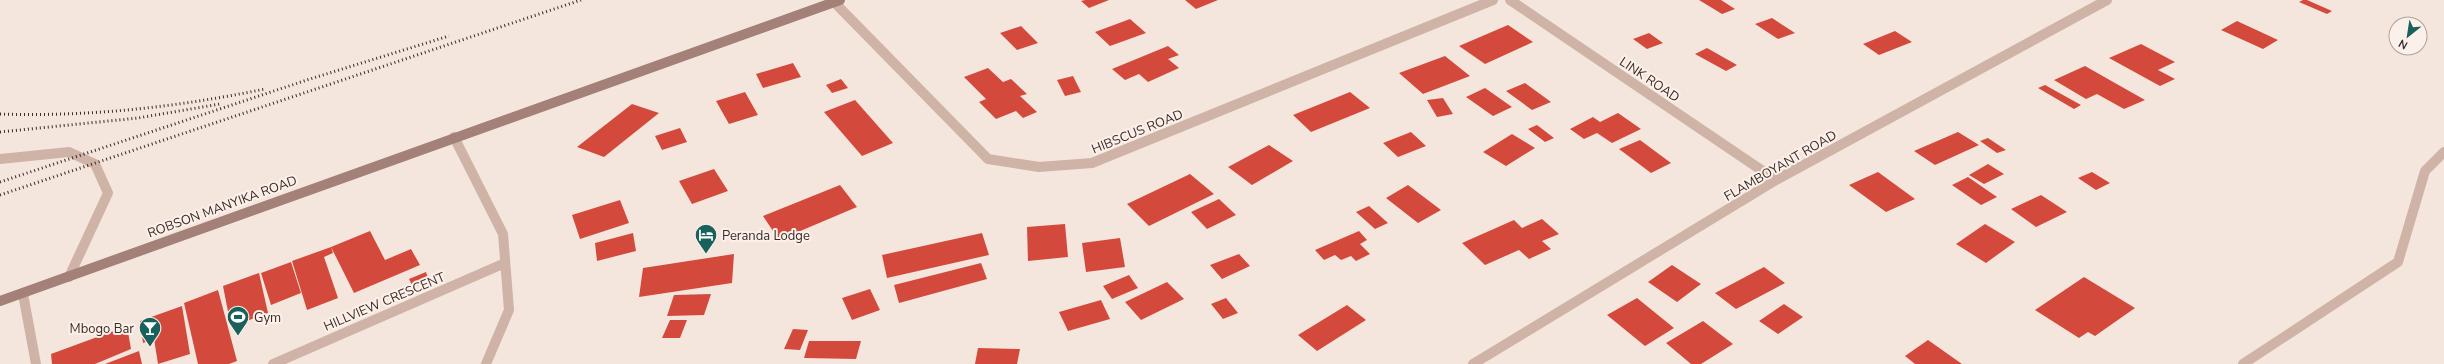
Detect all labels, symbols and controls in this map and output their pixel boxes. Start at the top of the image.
north arrow [2388,16,2428,56]
text: N [2396,36,2411,53]
street label: LINK ROAD [1616,53,1683,107]
street label: HIBSCUS ROAD [1089,105,1186,158]
street label: FLAMBOYANT ROAD [1721,126,1840,206]
street label: ROBSON MANYIKA ROAD [145,171,300,242]
hotel icon: Peranda Lodge [693,222,719,255]
place label: Peranda Lodge [722,227,810,245]
street label: HILLVIEW CRESCENT [321,268,448,336]
sports icon: Gym [225,304,251,337]
place label: Gym [254,309,281,327]
bar icon: Mbogo Bar [137,315,163,348]
place label: Mbogo Bar [70,320,134,338]

